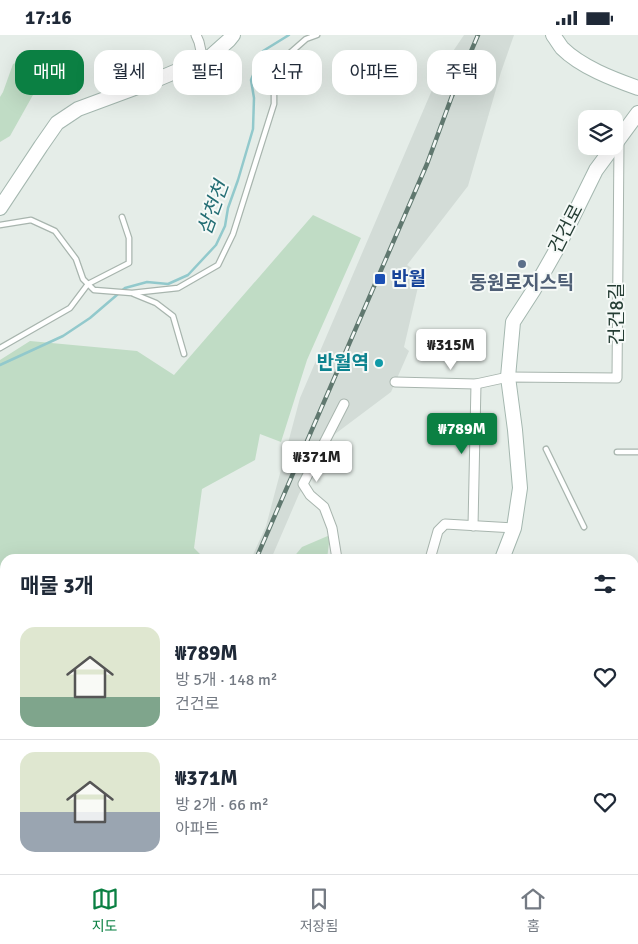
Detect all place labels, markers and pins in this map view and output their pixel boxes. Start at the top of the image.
marker: 동원로지스틱 [516,258,528,270]
place label: 반월 [391,267,426,291]
place label: 동원로지스틱 [470,271,574,295]
marker: 반월 [373,272,387,286]
pin: ₩315M [416,329,486,371]
place label: 반월역 [317,351,369,375]
marker: 반월역 [373,357,385,369]
pin: ₩789M [427,413,497,455]
pin: ₩371M [282,441,352,483]

